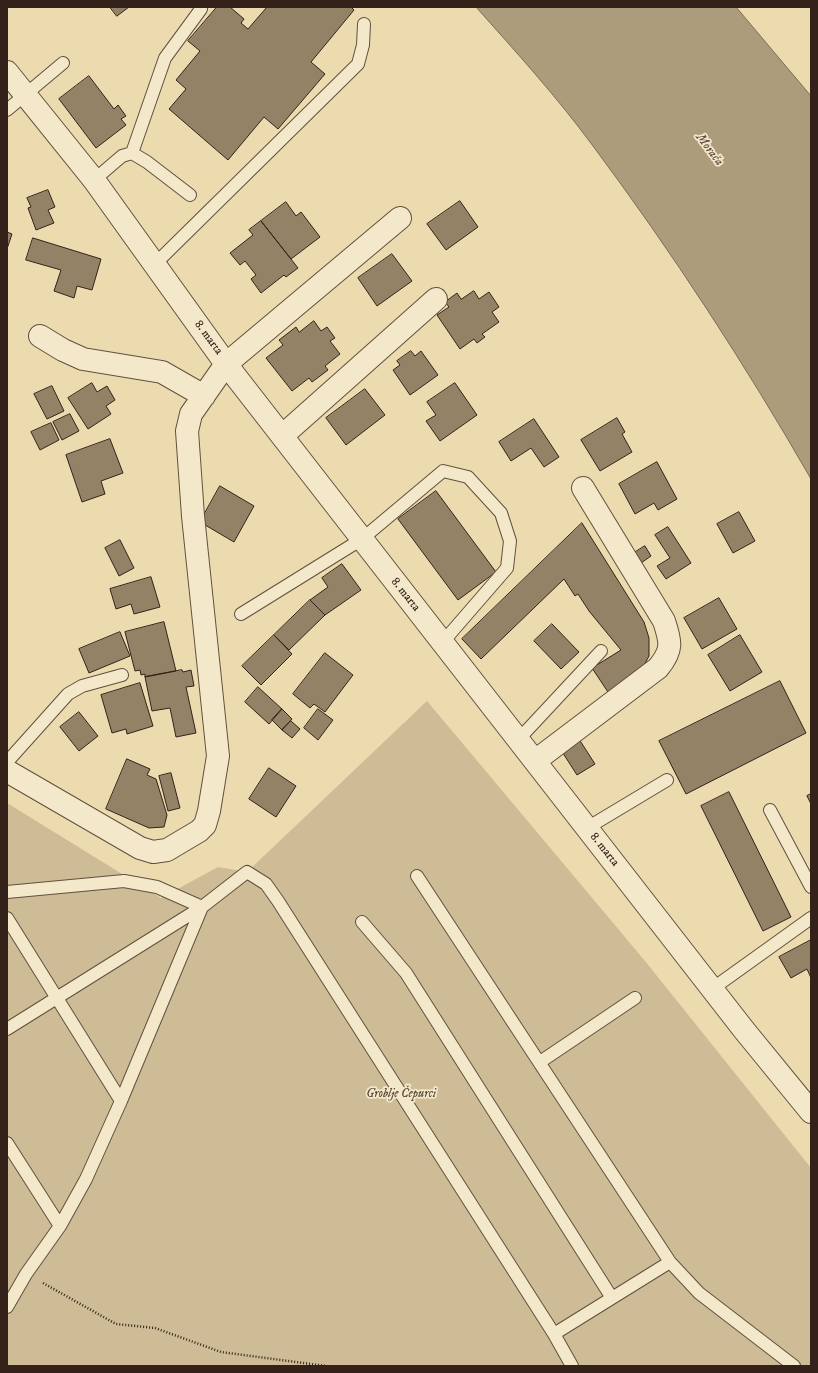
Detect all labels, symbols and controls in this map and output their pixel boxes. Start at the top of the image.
water label: Morača [692,131,726,169]
street label: 8. marta [191,318,225,358]
street label: 8. marta [387,575,423,615]
street label: 8. marta [586,830,622,870]
park label: Groblje Čepurci [366,1088,436,1102]

